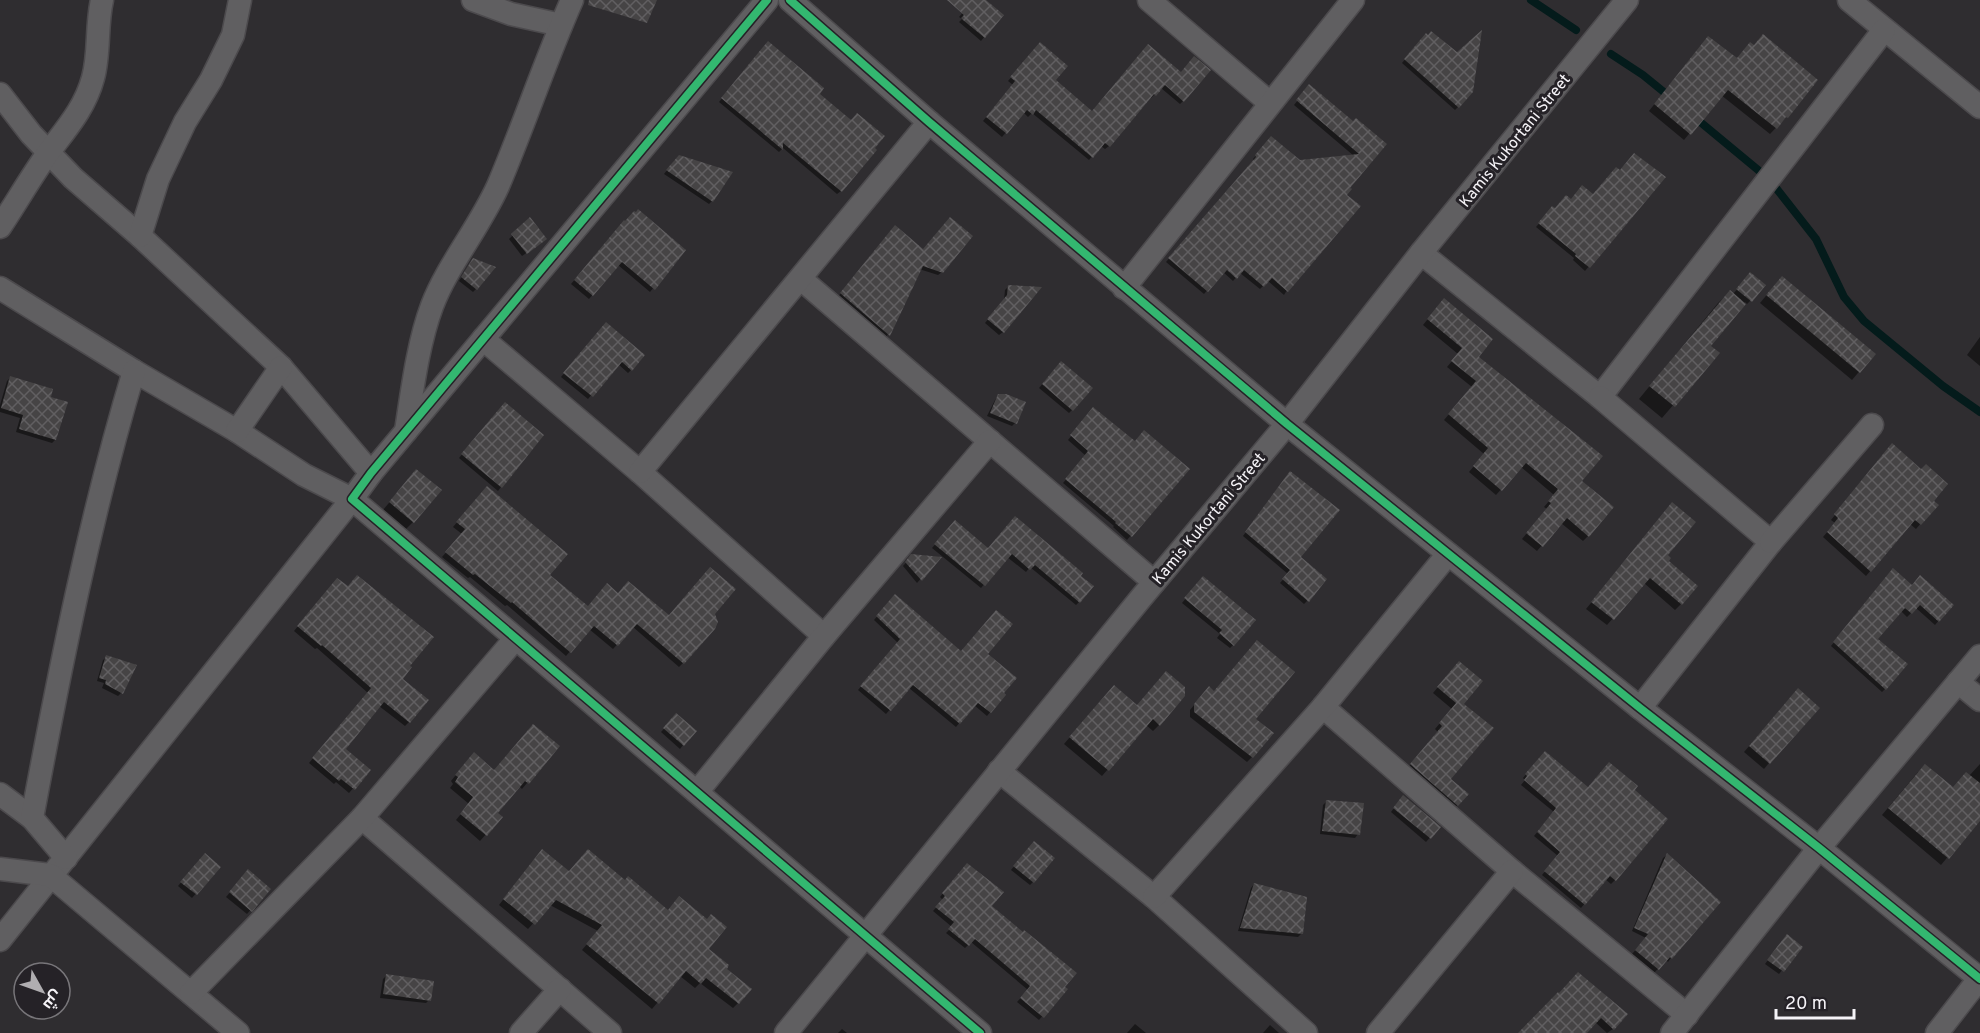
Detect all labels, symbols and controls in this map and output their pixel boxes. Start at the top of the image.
street label: Kamis Kukortani Street [1456,70,1576,212]
street label: Kamis Kukortani Street [1149,449,1271,589]
north arrow [12,961,72,1021]
scale bar [1776,982,1854,1020]
text: ش [38,985,66,1014]
text: 20 m [1785,993,1827,1016]

